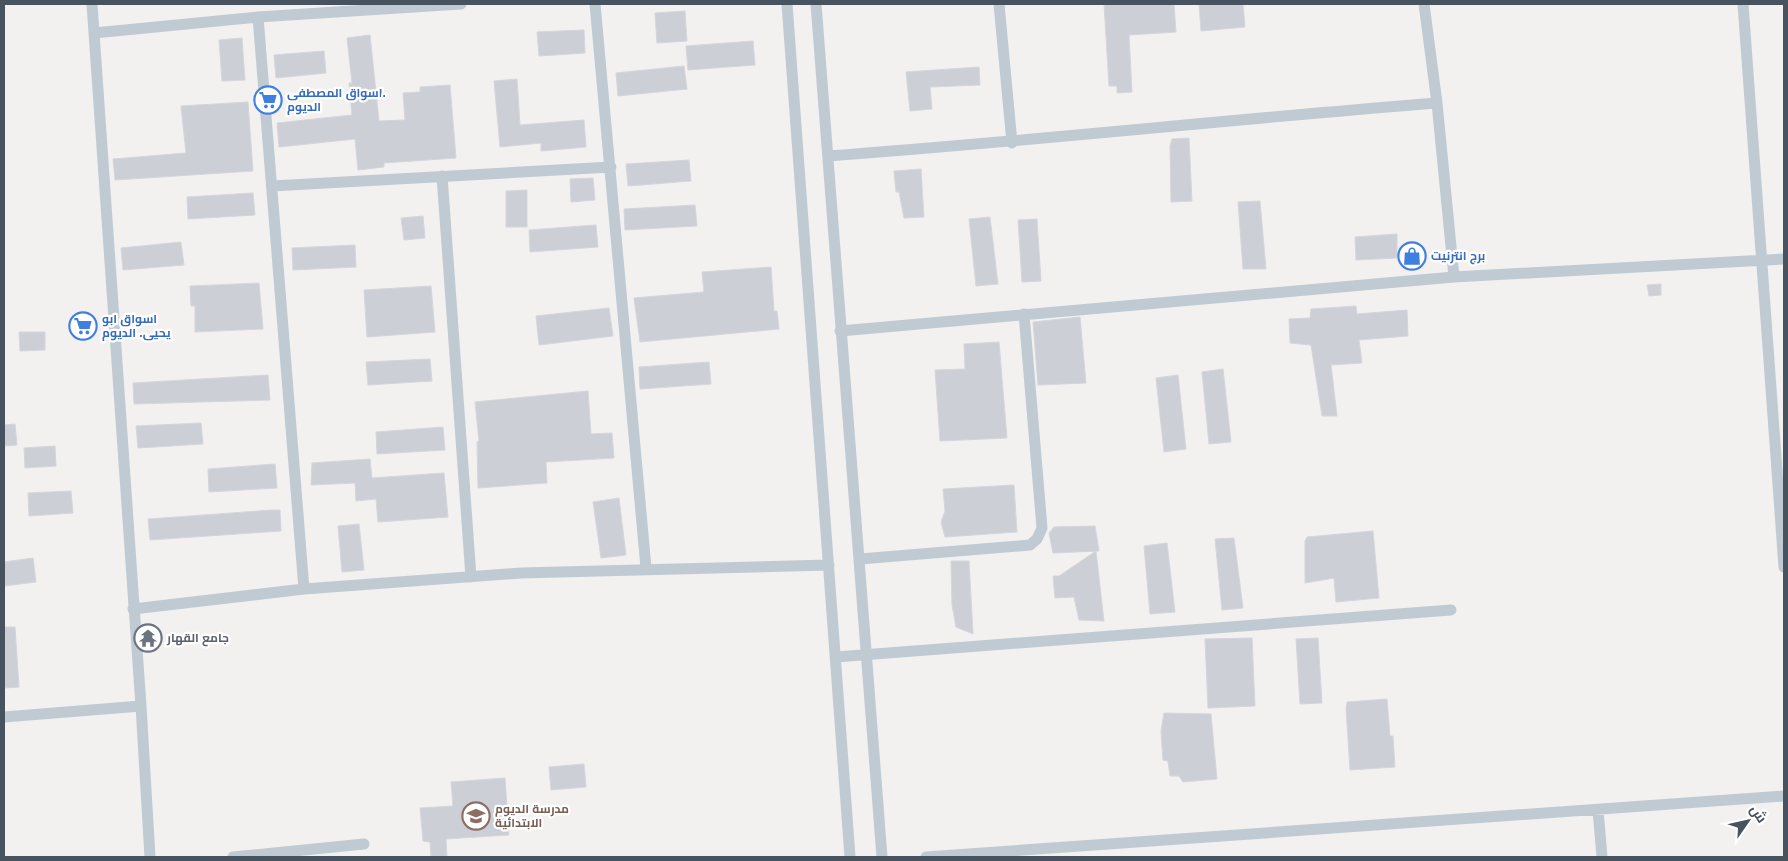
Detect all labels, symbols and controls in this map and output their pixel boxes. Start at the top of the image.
supermarket icon: اسواق المصطفى. الديوم [253,85,283,115]
place label: اسواق المصطفى. الديوم [287,86,386,115]
shop icon: برج انترنيت [1397,241,1427,271]
place label: برج انترنيت [1431,249,1485,265]
supermarket icon: اسواق ابو يحيى. الديوم [68,311,98,341]
place label: اسواق ابو يحيى. الديوم [102,312,171,341]
temple icon: جامع القهار [133,623,163,653]
place label: جامع القهار [166,631,229,647]
north arrow [1723,796,1773,846]
school or university icon: مدرسة الديوم الابتدائية [461,801,491,831]
place label: مدرسة الديوم الابتدائية [495,802,569,830]
text: ش [1746,802,1770,826]

